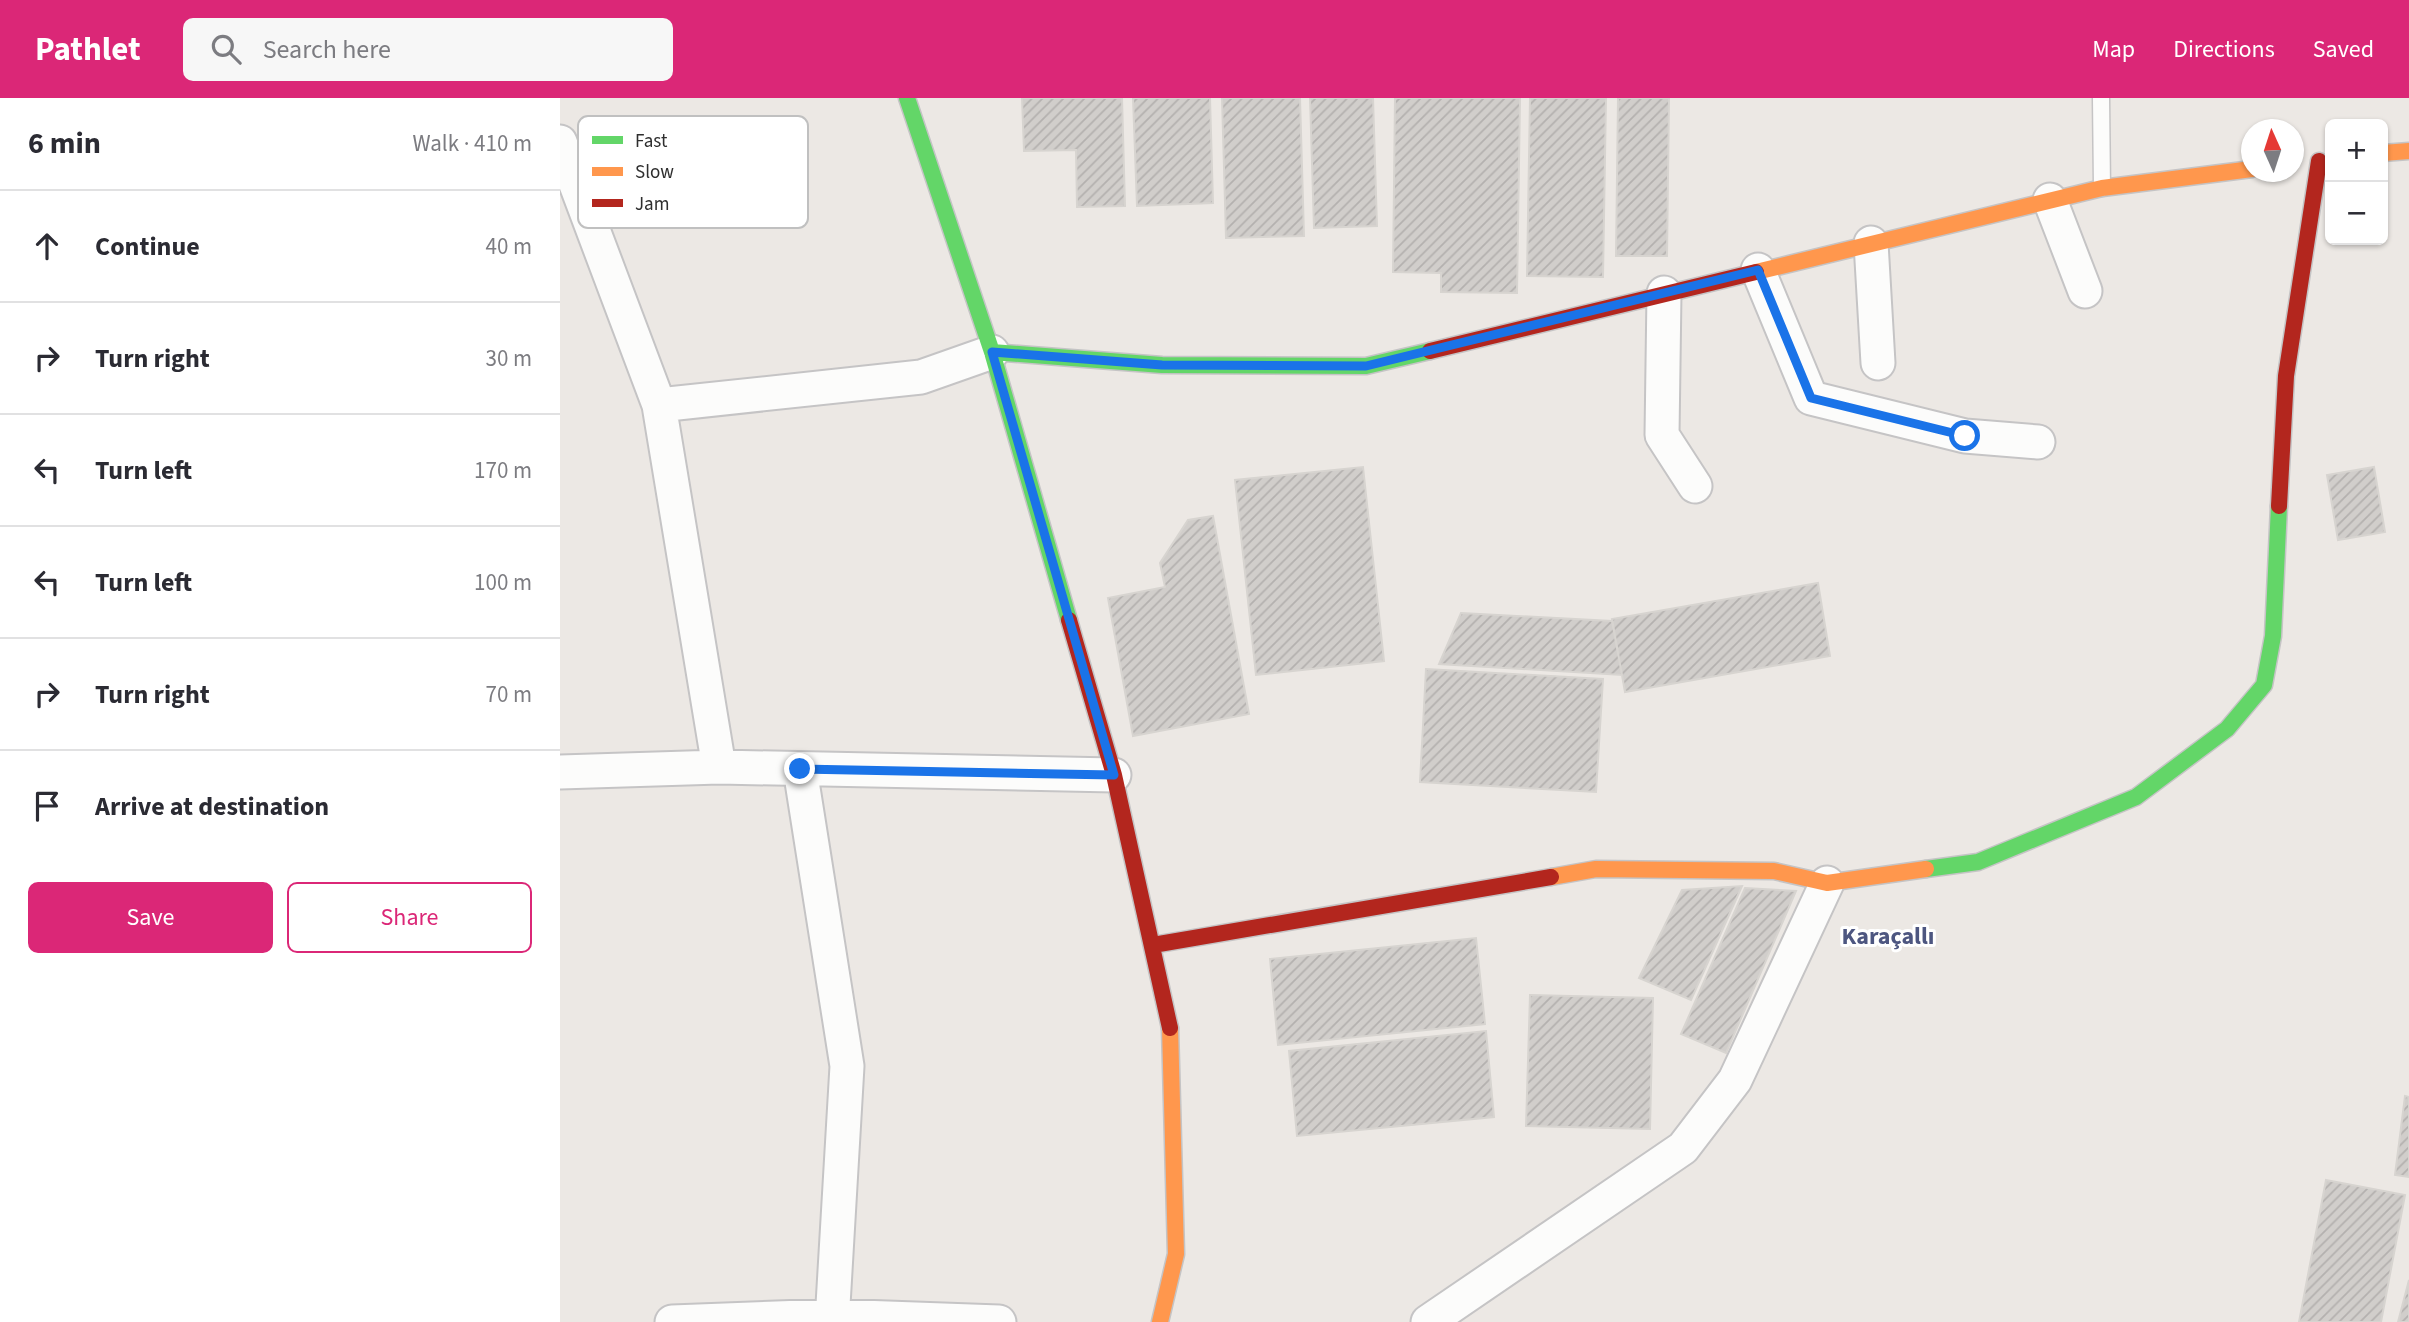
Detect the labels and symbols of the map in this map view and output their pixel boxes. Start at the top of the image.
legend [578,116,808,228]
north arrow [2241,119,2304,182]
text: Fast [635,128,668,155]
text: Slow [635,159,674,186]
text: Jam [635,191,669,218]
route start [1949,420,1980,451]
route end [784,753,815,784]
district label: Karaçallı [1842,919,1934,954]

